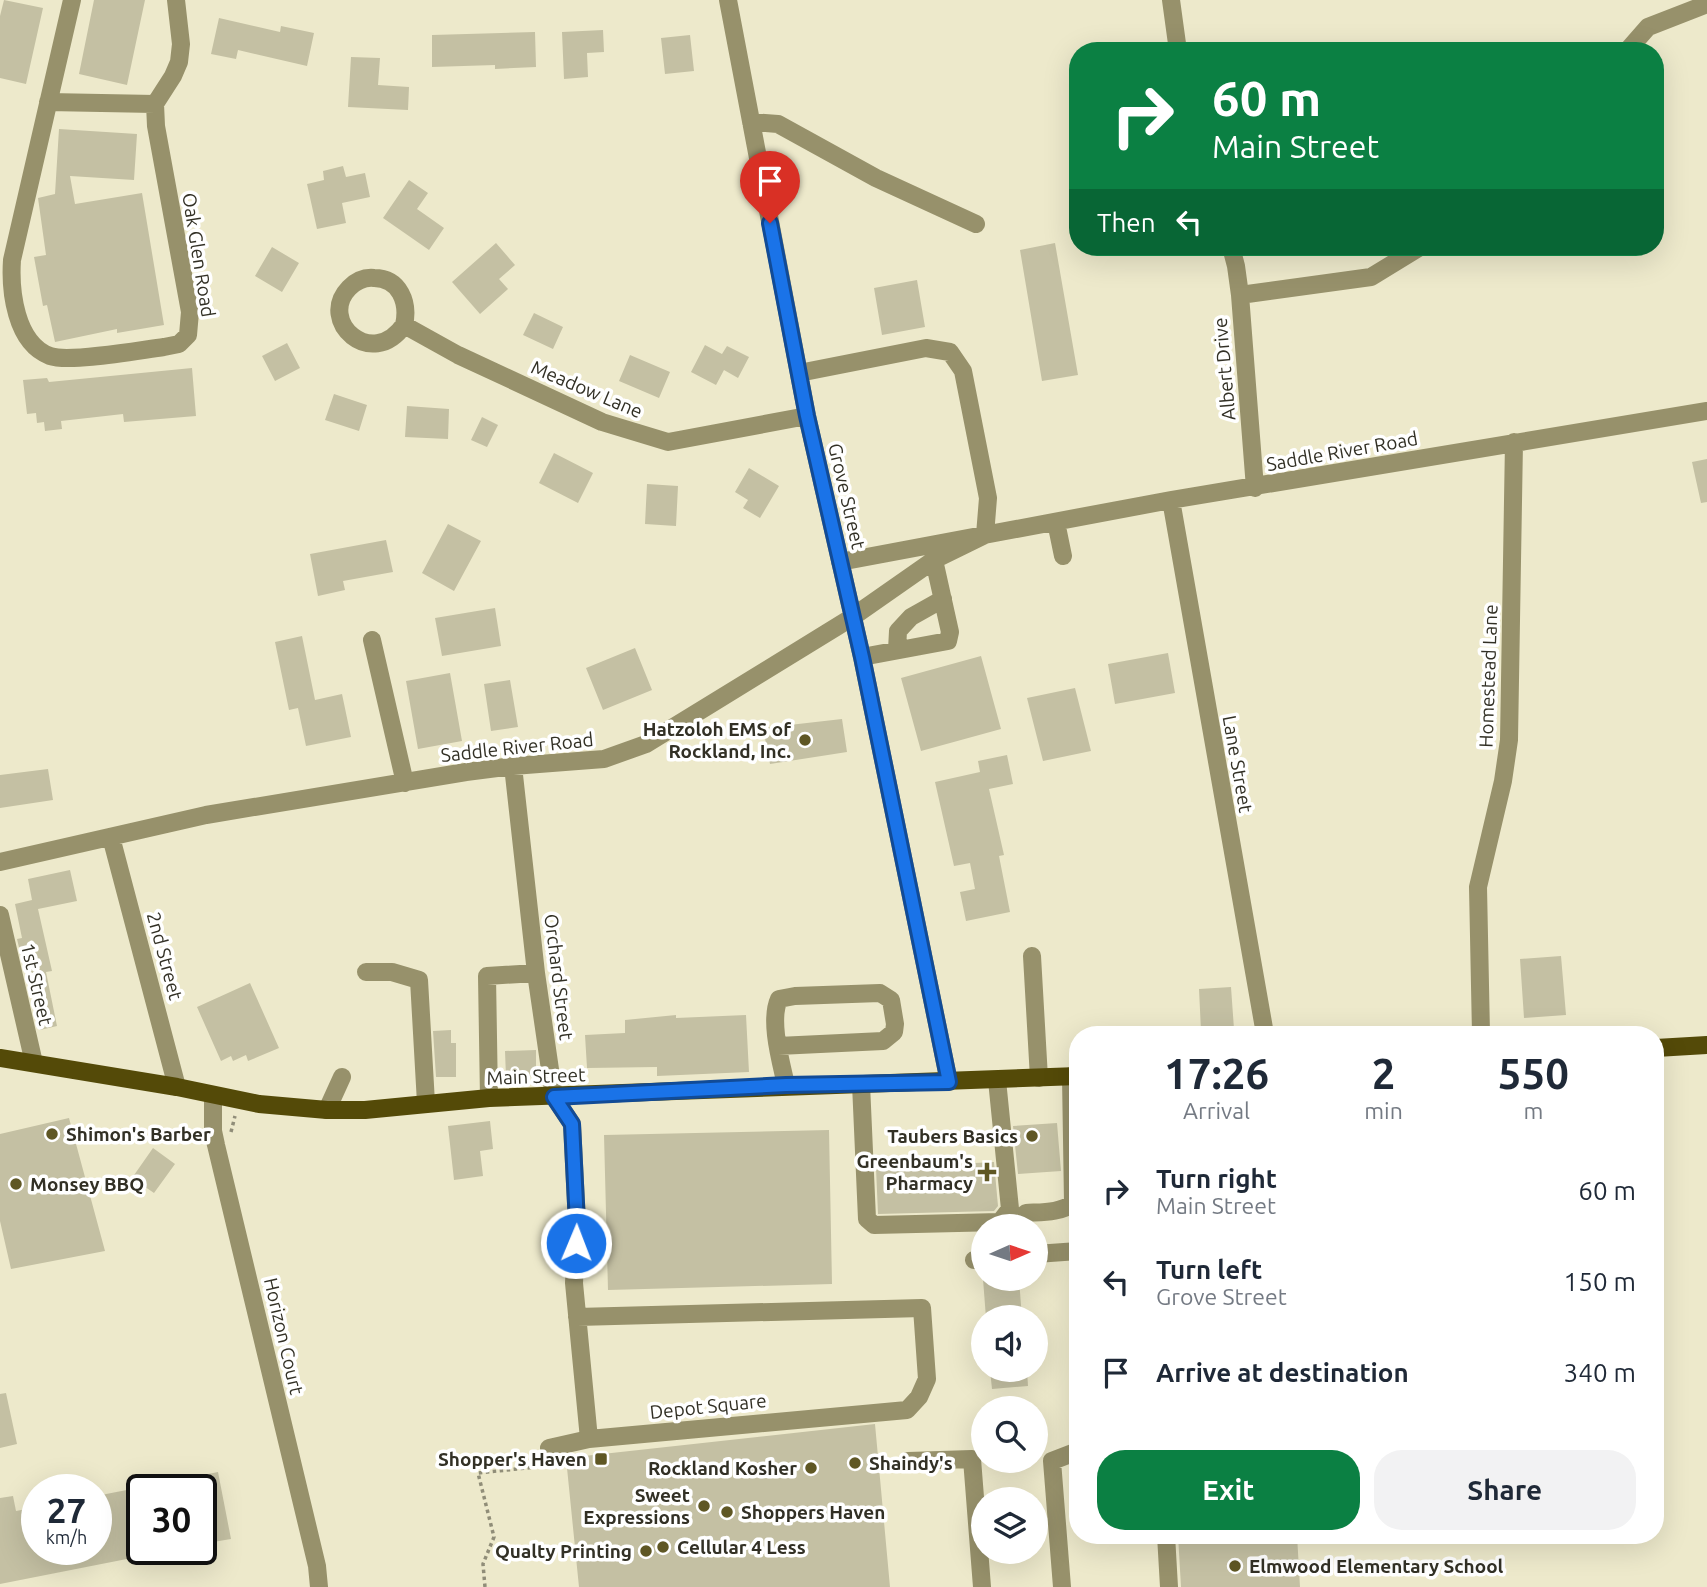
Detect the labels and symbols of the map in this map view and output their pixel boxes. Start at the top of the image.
pin [740,151,800,223]
street label: Oak Glen Road [178,191,220,319]
street label: Albert Drive [1209,317,1239,421]
street label: Meadow Lane [528,356,646,422]
street label: Saddle River Road [1265,427,1419,475]
street label: Grove Street [824,441,870,552]
street label: Homestead Lane [1475,604,1501,748]
street label: Lane Street [1219,714,1257,815]
place label: Hatzoloh EMS of Rockland, Inc. [643,718,791,762]
street label: Saddle River Road [440,728,594,766]
marker: Hatzoloh EMS of Rockland, Inc. [797,732,813,748]
street label: 2nd Street [143,910,187,1003]
street label: Orchard Street [540,913,578,1042]
street label: 1st Street [17,941,57,1028]
street label: Main Street [486,1063,586,1089]
place label: Shimon's Barber [66,1123,211,1145]
place label: Taubers Basics [887,1125,1018,1147]
marker: Shimon's Barber [44,1126,60,1142]
marker: Taubers Basics [1024,1128,1040,1144]
place label: Greenbaum's Pharmacy [856,1150,973,1194]
marker: Greenbaum's Pharmacy [979,1164,995,1180]
place label: Monsey BBQ [30,1173,144,1195]
marker: Monsey BBQ [8,1176,24,1192]
position arrow [539,1206,613,1280]
north arrow [971,1214,1048,1292]
street label: Horizon Court [260,1275,308,1397]
street label: Depot Square [649,1389,767,1423]
place label: Shopper's Haven [438,1448,587,1470]
marker: Shopper's Haven [593,1451,609,1467]
place label: Shaindy's [869,1452,953,1474]
marker: Shaindy's [847,1455,863,1471]
place label: Rockland Kosher [648,1457,797,1479]
marker: Rockland Kosher [803,1460,819,1476]
speed limit sign: 30 [126,1474,217,1565]
place label: Sweet Expressions [583,1484,690,1528]
marker: Sweet Expressions [696,1498,712,1514]
place label: Shoppers Haven [741,1501,885,1523]
marker: Shoppers Haven [719,1504,735,1520]
place label: Cellular 4 Less [677,1536,806,1558]
marker: Cellular 4 Less [655,1539,671,1555]
place label: Qualty Printing [495,1540,632,1562]
marker: Qualty Printing [638,1543,654,1559]
place label: Elmwood Elementary School [1249,1555,1504,1577]
marker: Elmwood Elementary School [1227,1558,1243,1574]

